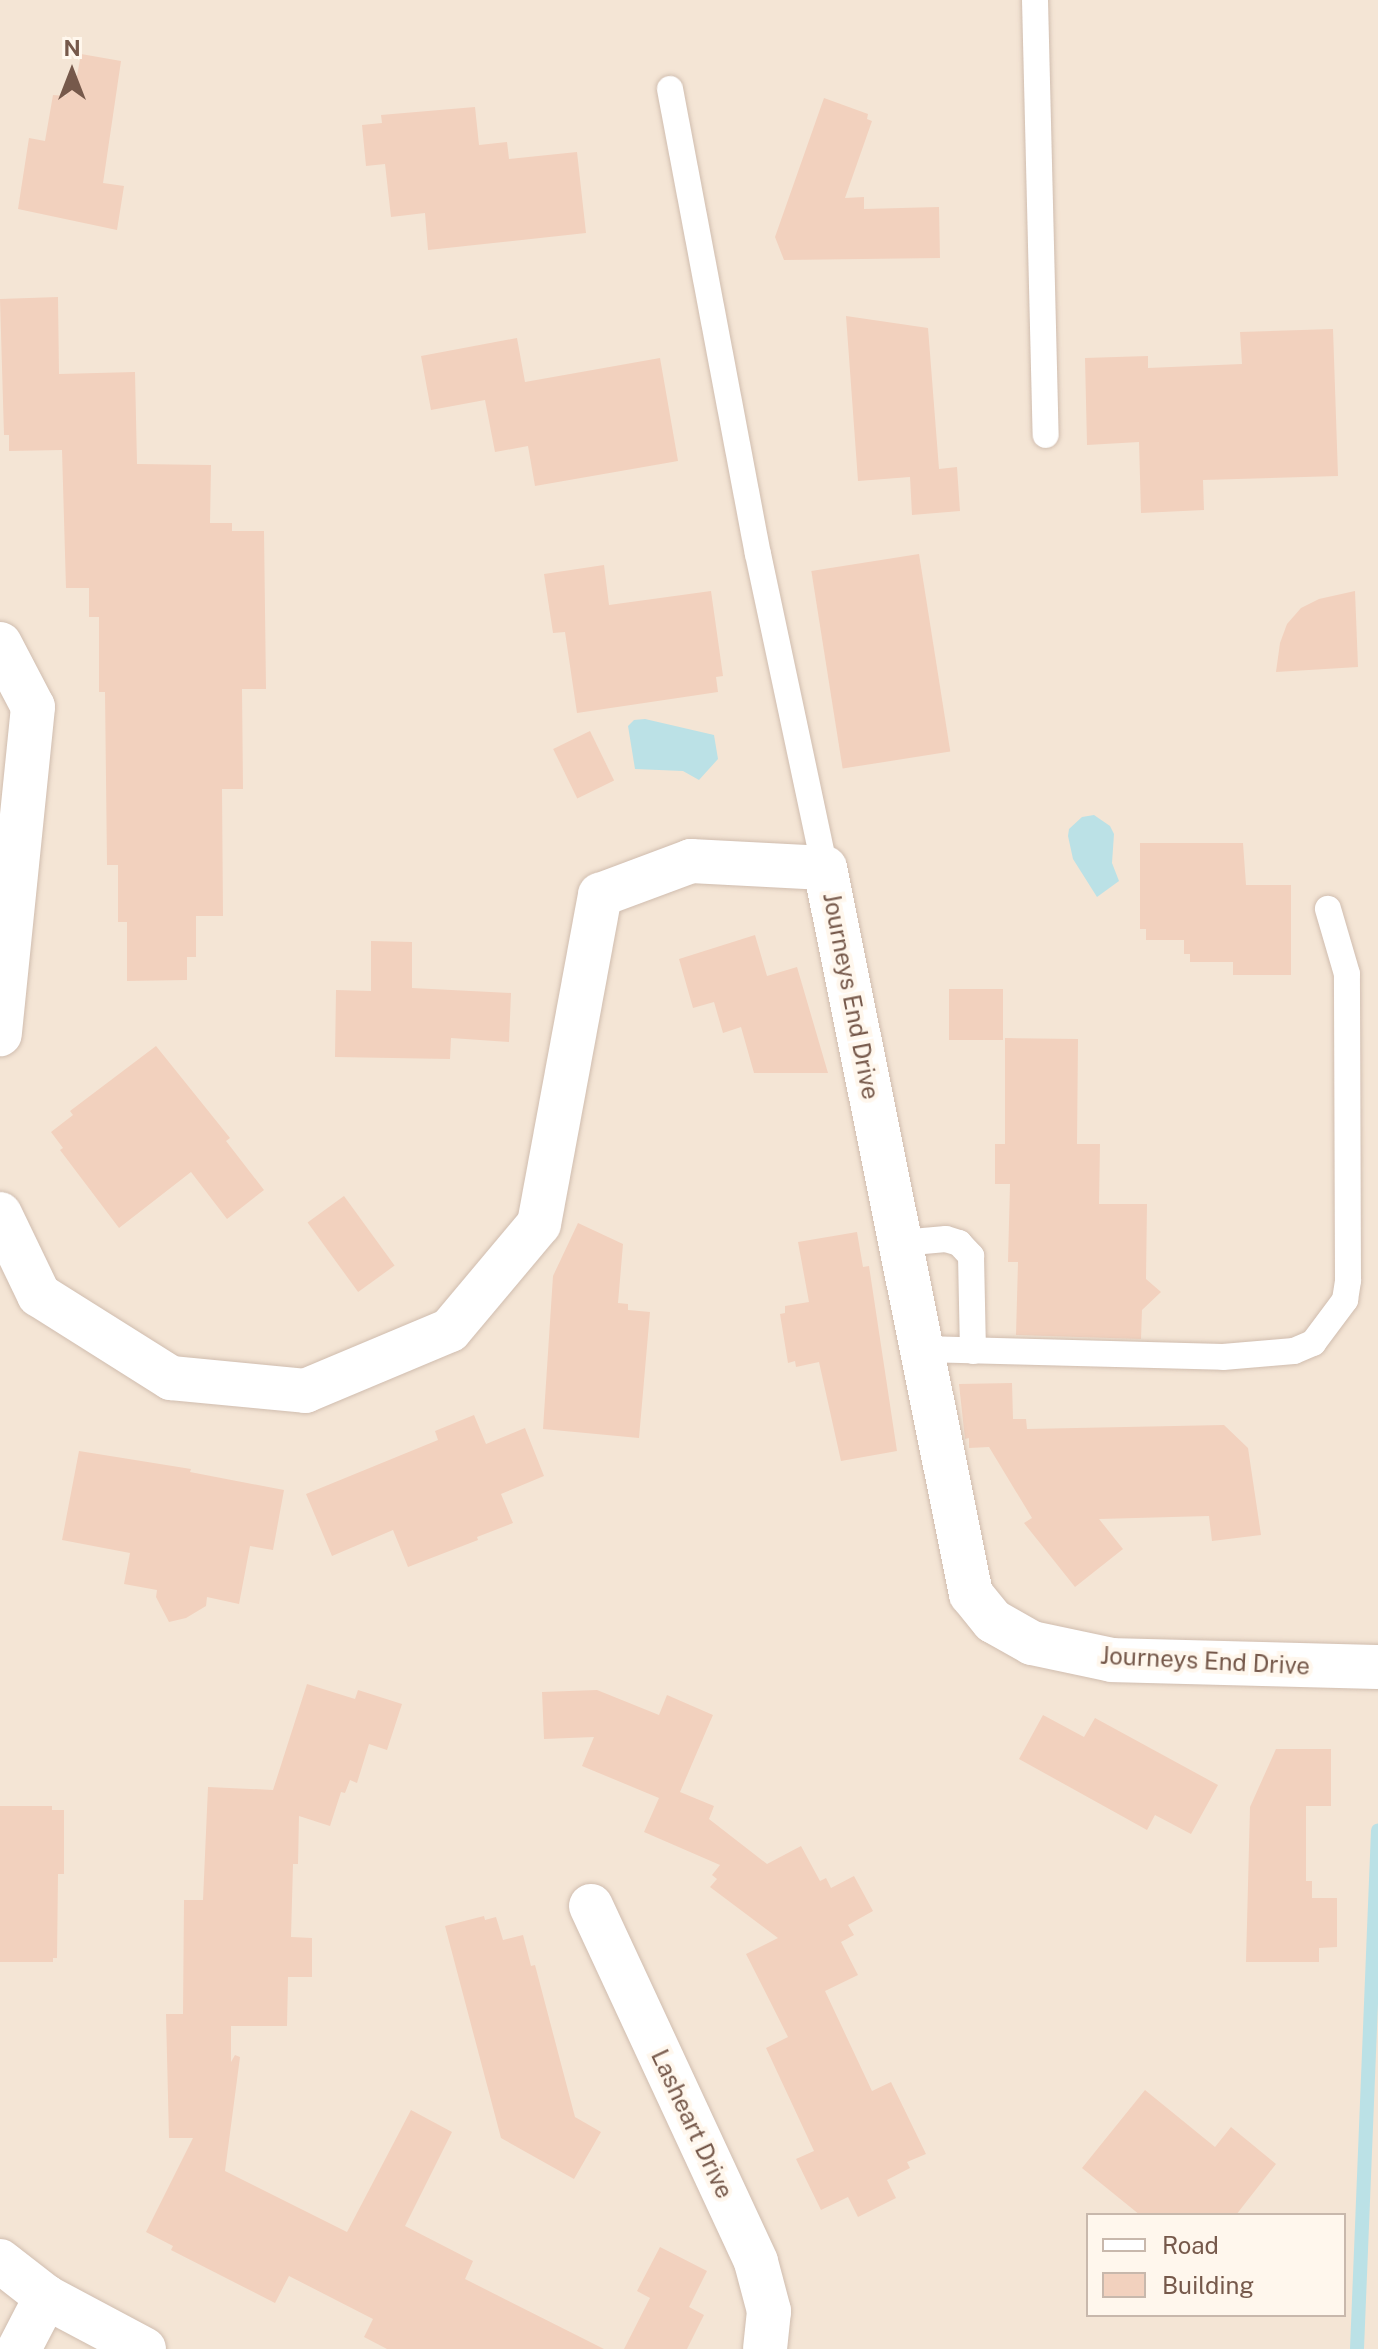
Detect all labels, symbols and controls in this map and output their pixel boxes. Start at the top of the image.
north arrow [32,32,112,112]
text: N [63,35,81,61]
street label: Journeys End Drive [817,890,885,1102]
street label: Journeys End Drive [1099,1641,1311,1681]
street label: Lasheart Drive [645,2045,739,2203]
legend [1086,2213,1346,2317]
text: Road [1162,2231,1219,2259]
text: Building [1162,2271,1254,2299]

